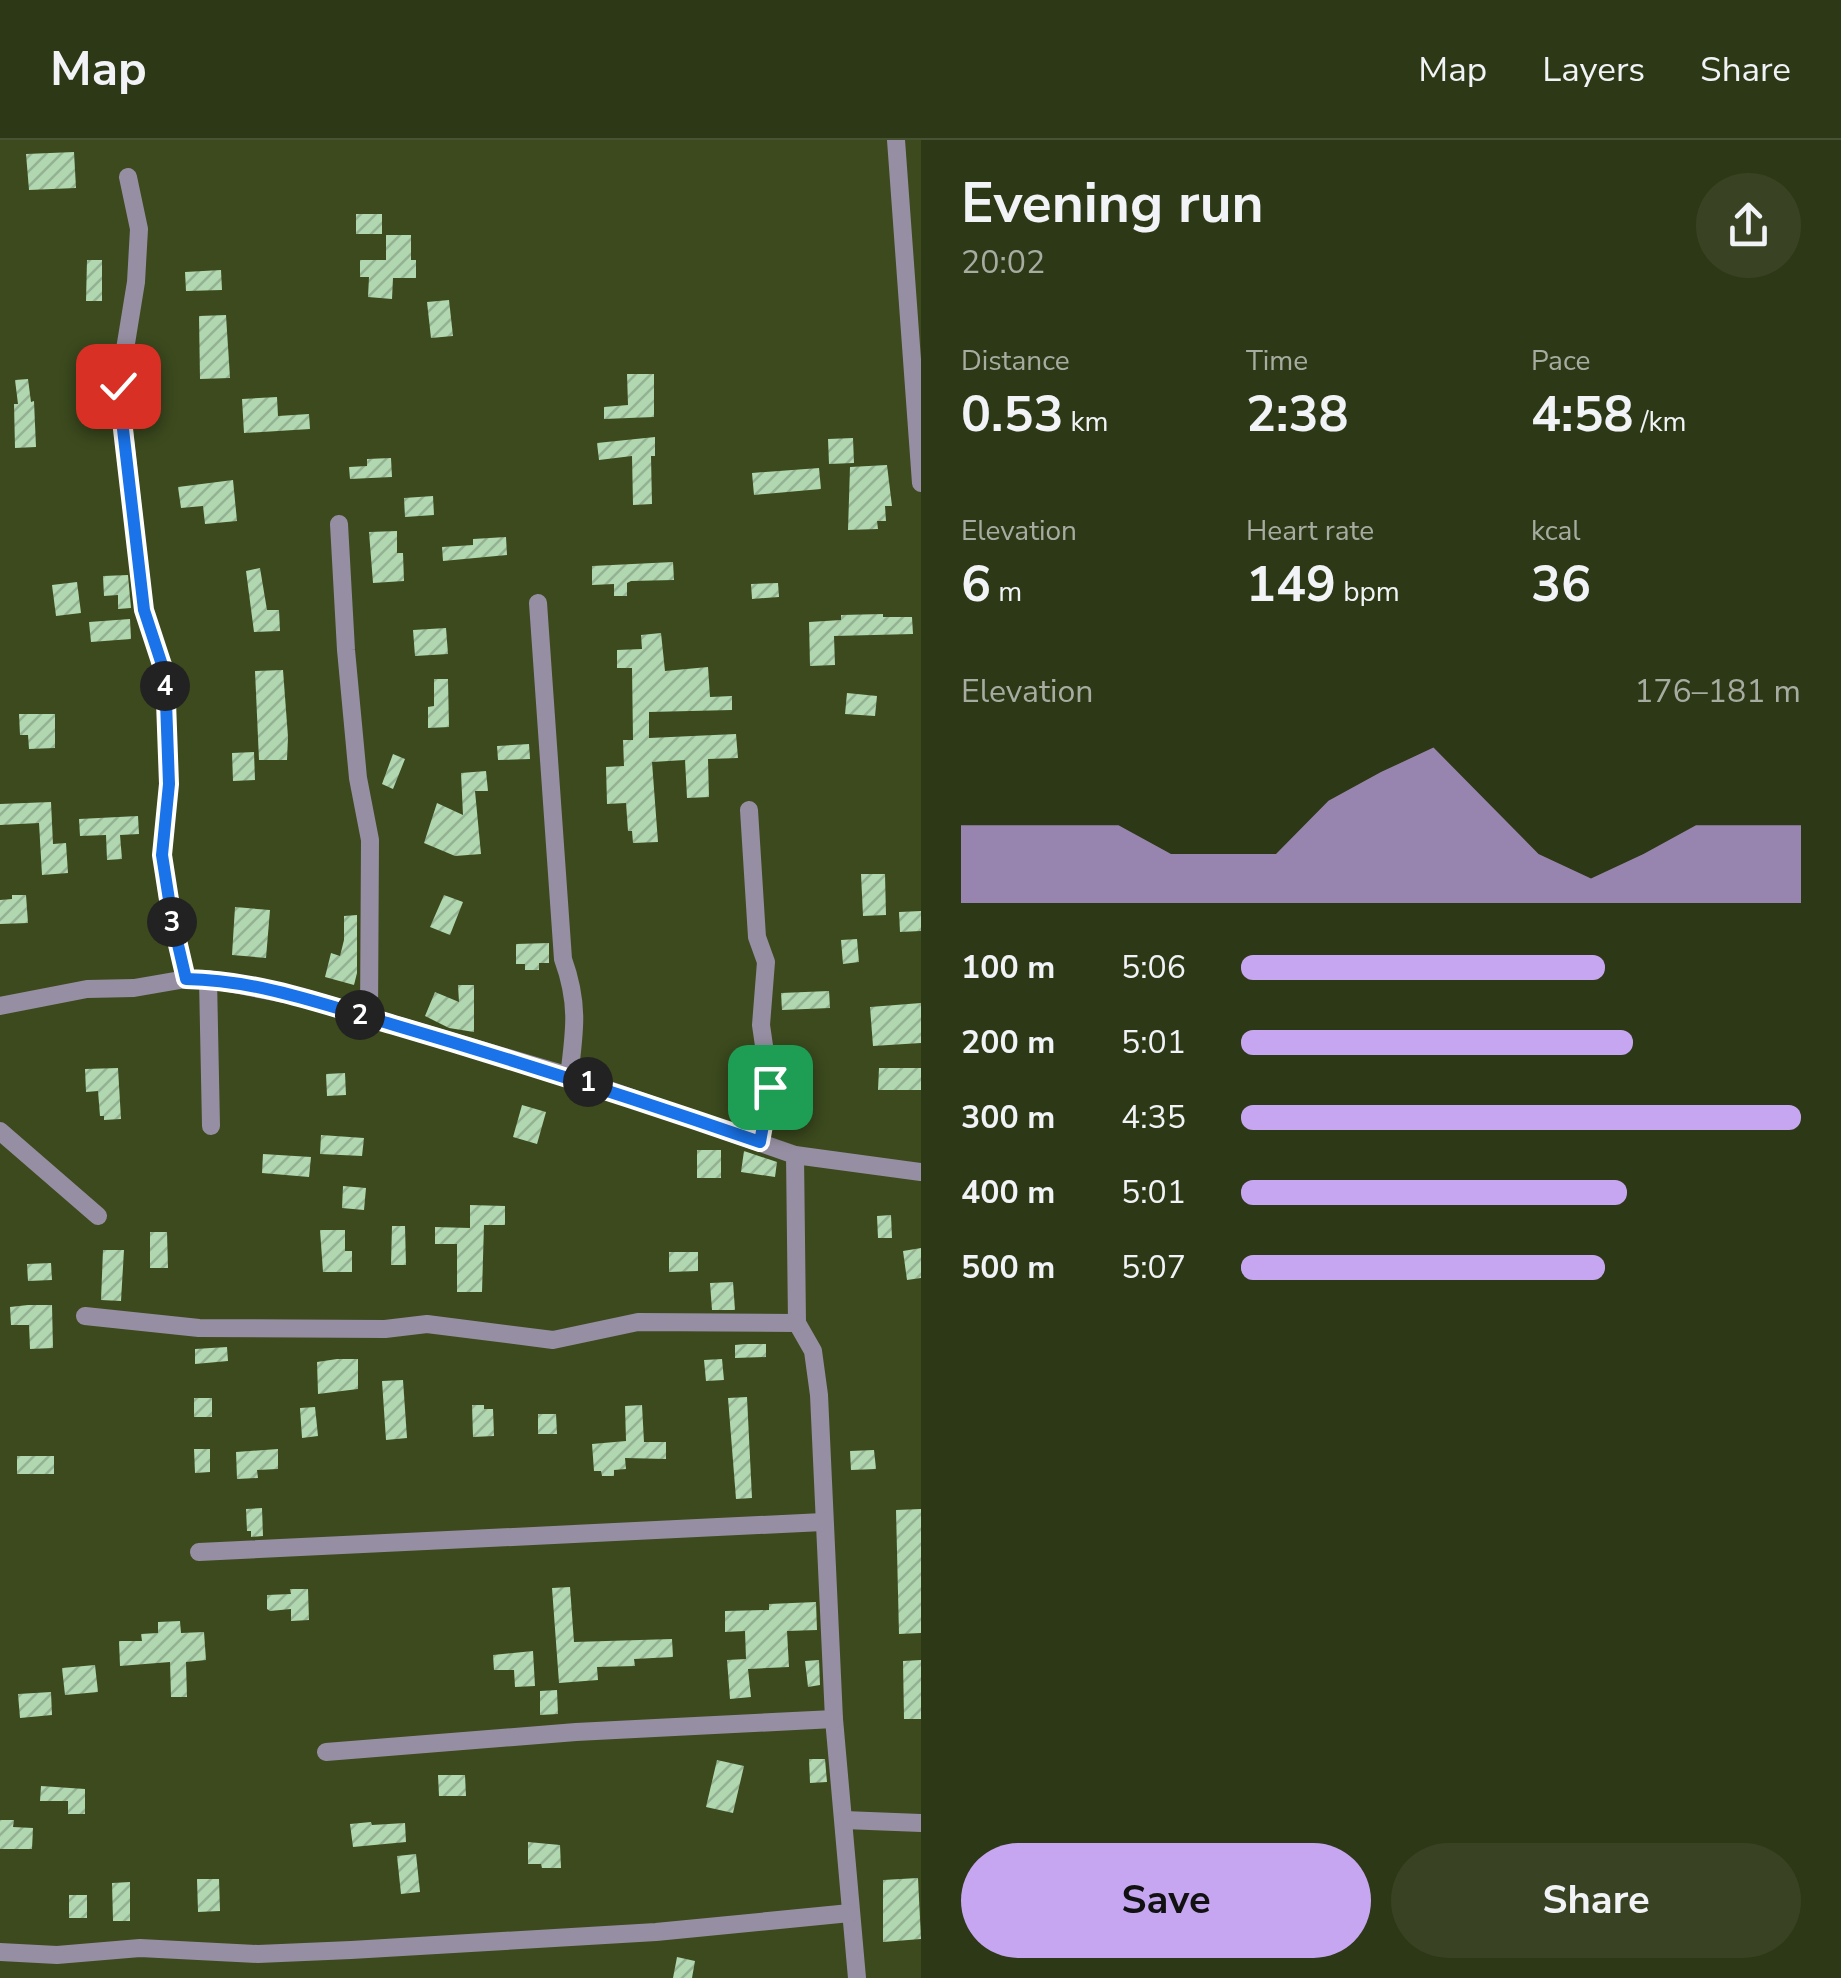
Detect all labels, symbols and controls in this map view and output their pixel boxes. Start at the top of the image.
text: Map [50,36,147,102]
text: Map [1418,46,1487,93]
text: Layers [1542,46,1645,93]
text: Share [1700,46,1791,93]
text: Evening run [961,166,1264,241]
button: share [1696,173,1801,278]
text: 20:02 [961,241,1045,284]
text: Distance [961,342,1070,380]
text: Time [1246,342,1308,380]
text: Pace [1531,342,1590,380]
pin [76,344,161,429]
icon: check [91,359,146,414]
text: 0.53 [961,380,1063,449]
text: 2:38 [1246,380,1348,449]
text: 4:58 [1531,380,1633,449]
text: km [1063,403,1109,441]
text: /km [1633,403,1686,441]
text: Elevation [961,512,1077,550]
text: Heart rate [1246,512,1374,550]
text: kcal [1531,512,1581,550]
text: 6 [961,550,991,619]
text: 149 [1246,550,1336,619]
text: 36 [1531,550,1591,619]
text: m [991,573,1022,611]
text: bpm [1336,573,1400,611]
pin: 4 [140,661,190,711]
text: 4 [157,667,173,705]
text: Elevation [961,670,1094,713]
text: 176–181 m [1634,670,1801,713]
pin: 3 [147,897,197,947]
text: 3 [164,903,180,941]
text: 100 m [961,946,1055,989]
text: 5:06 [1121,946,1186,989]
pin: 2 [335,990,385,1040]
text: 2 [352,996,368,1034]
text: 200 m [961,1021,1055,1064]
text: 5:01 [1121,1021,1186,1064]
pin [728,1045,813,1130]
pin: 1 [563,1057,613,1107]
icon: arrive [743,1060,798,1115]
text: 1 [580,1063,596,1101]
text: 300 m [961,1096,1055,1139]
text: 4:35 [1121,1096,1186,1139]
text: 400 m [961,1171,1055,1214]
text: 5:01 [1121,1171,1186,1214]
text: 500 m [961,1246,1055,1289]
text: 5:07 [1121,1246,1186,1289]
button: Save [961,1843,1371,1958]
button: Share [1391,1843,1801,1958]

